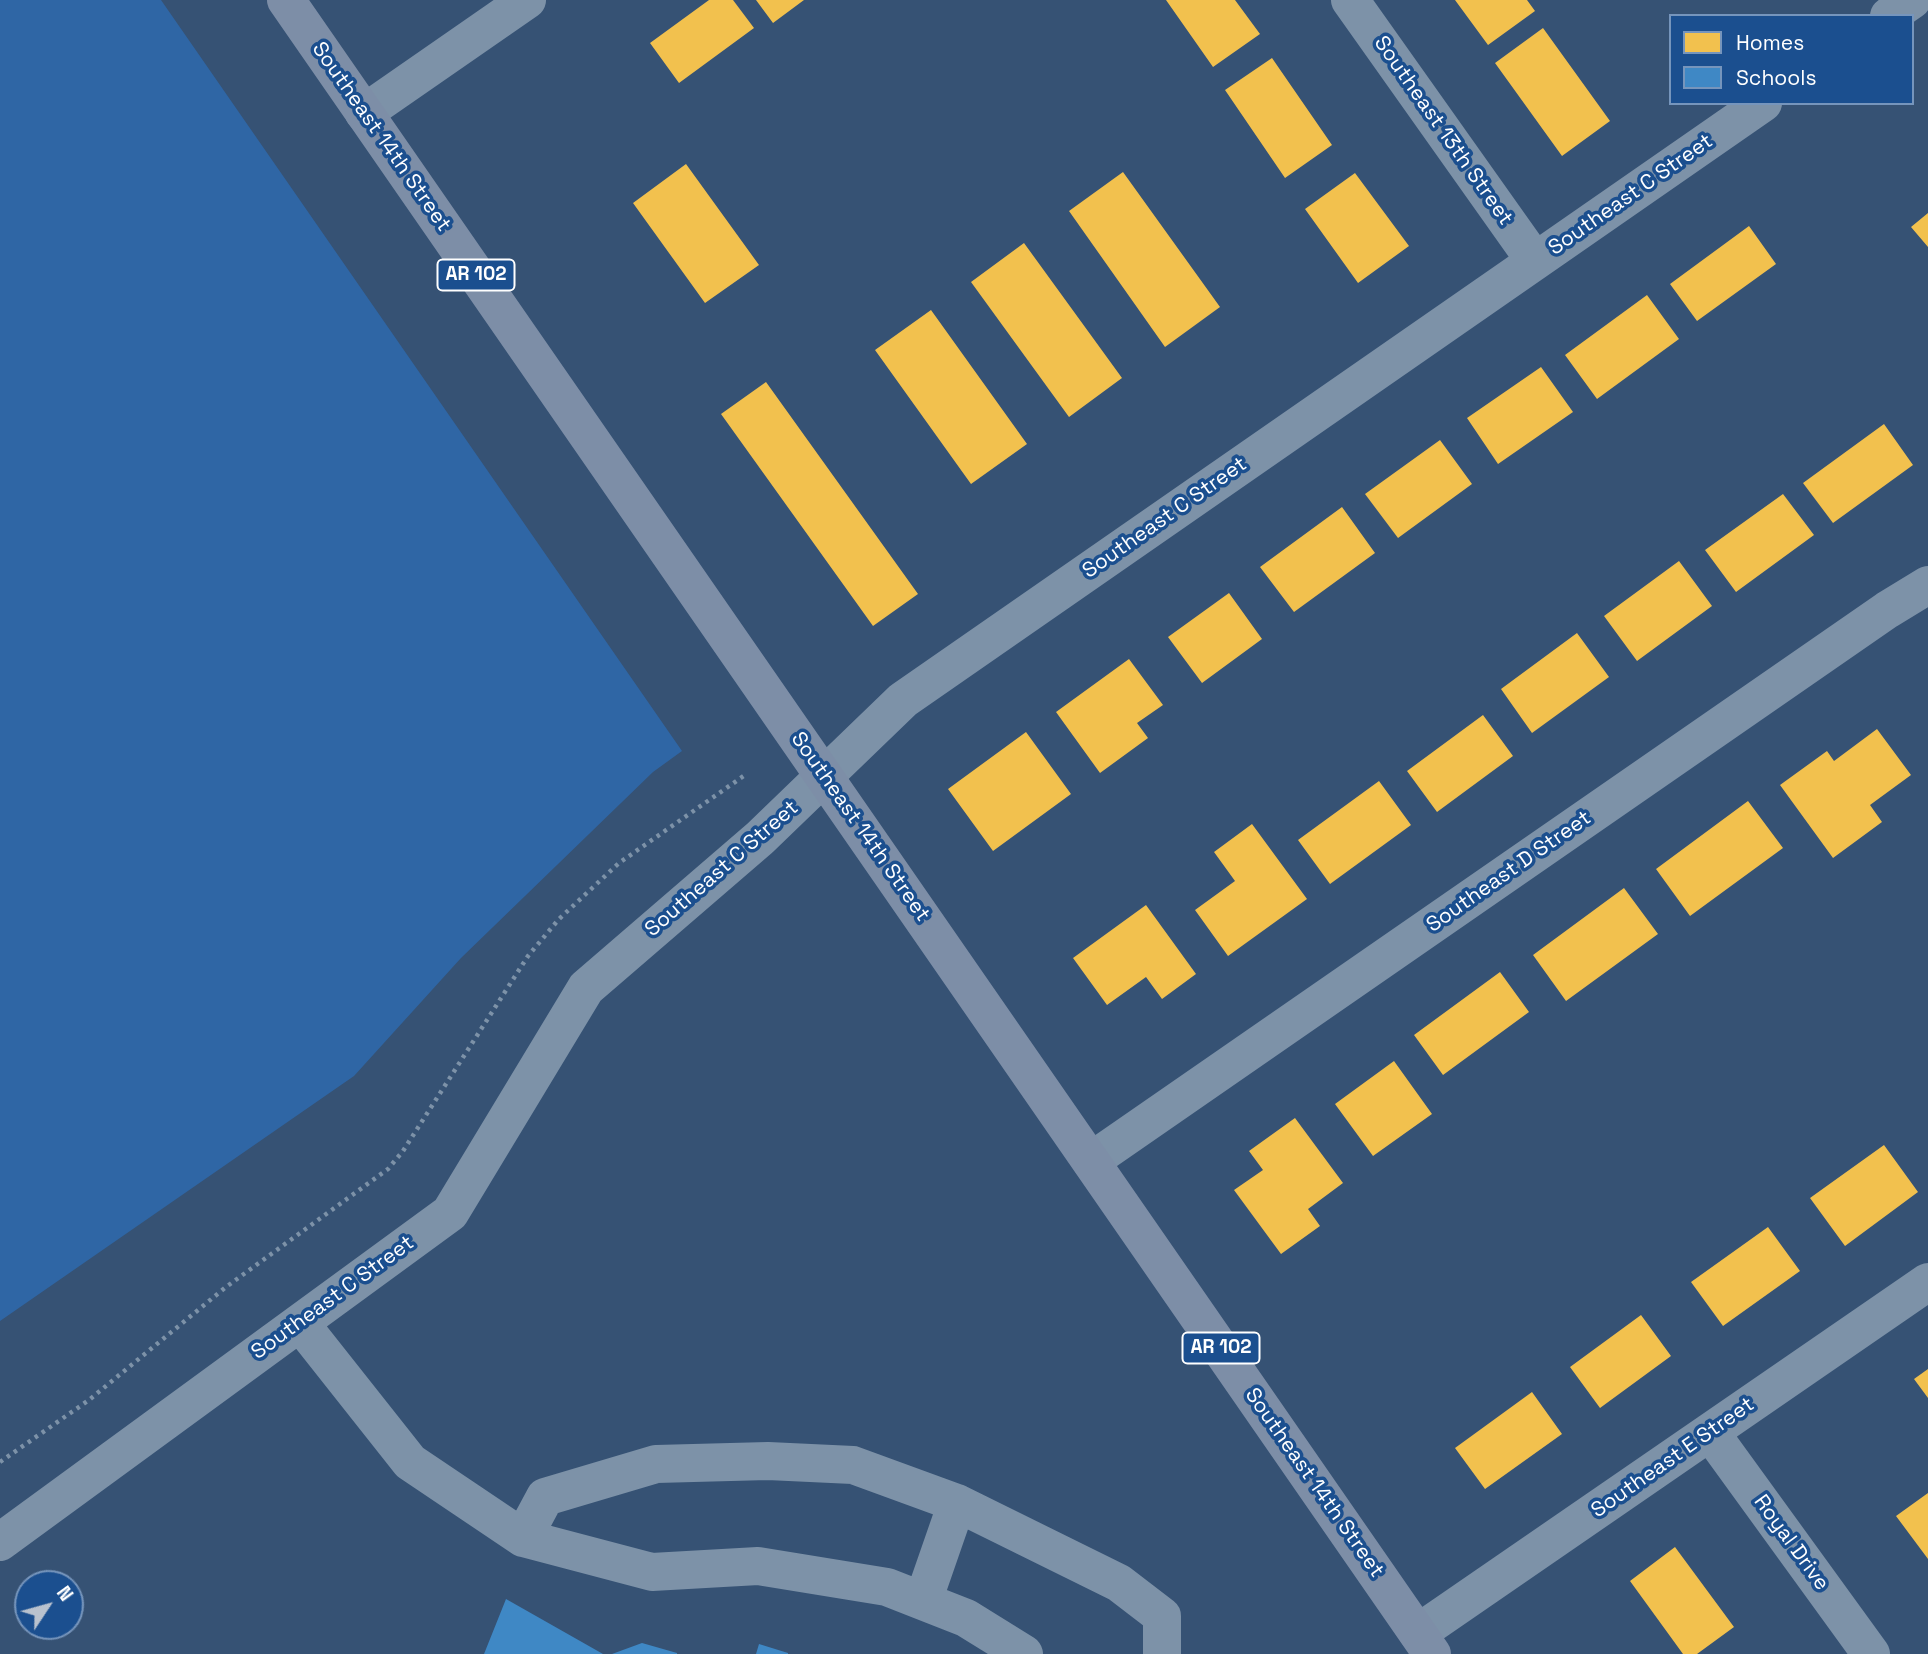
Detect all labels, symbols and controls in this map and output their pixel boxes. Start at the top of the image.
legend [1669,14,1914,105]
text: Homes [1736,29,1804,56]
street label: Southeast 13th Street [1368,32,1518,230]
street label: Southeast 14th Street [306,37,456,237]
text: Schools [1736,64,1816,91]
street label: Southeast C Street [1544,129,1718,261]
road number: AR 102 [438,260,514,290]
street label: Southeast C Street [1078,452,1252,584]
street label: Southeast 14th Street [785,727,935,927]
street label: Southeast C Street [640,796,804,942]
street label: Southeast D Street [1422,806,1596,938]
street label: Southeast C Street [247,1231,419,1365]
road number: AR 102 [1182,1332,1260,1364]
street label: Southeast 14th Street [1239,1383,1389,1583]
street label: Southeast E Street [1587,1392,1759,1524]
street label: Royal Drive [1748,1490,1834,1596]
north arrow [14,1570,84,1640]
text: N [51,1581,79,1606]

